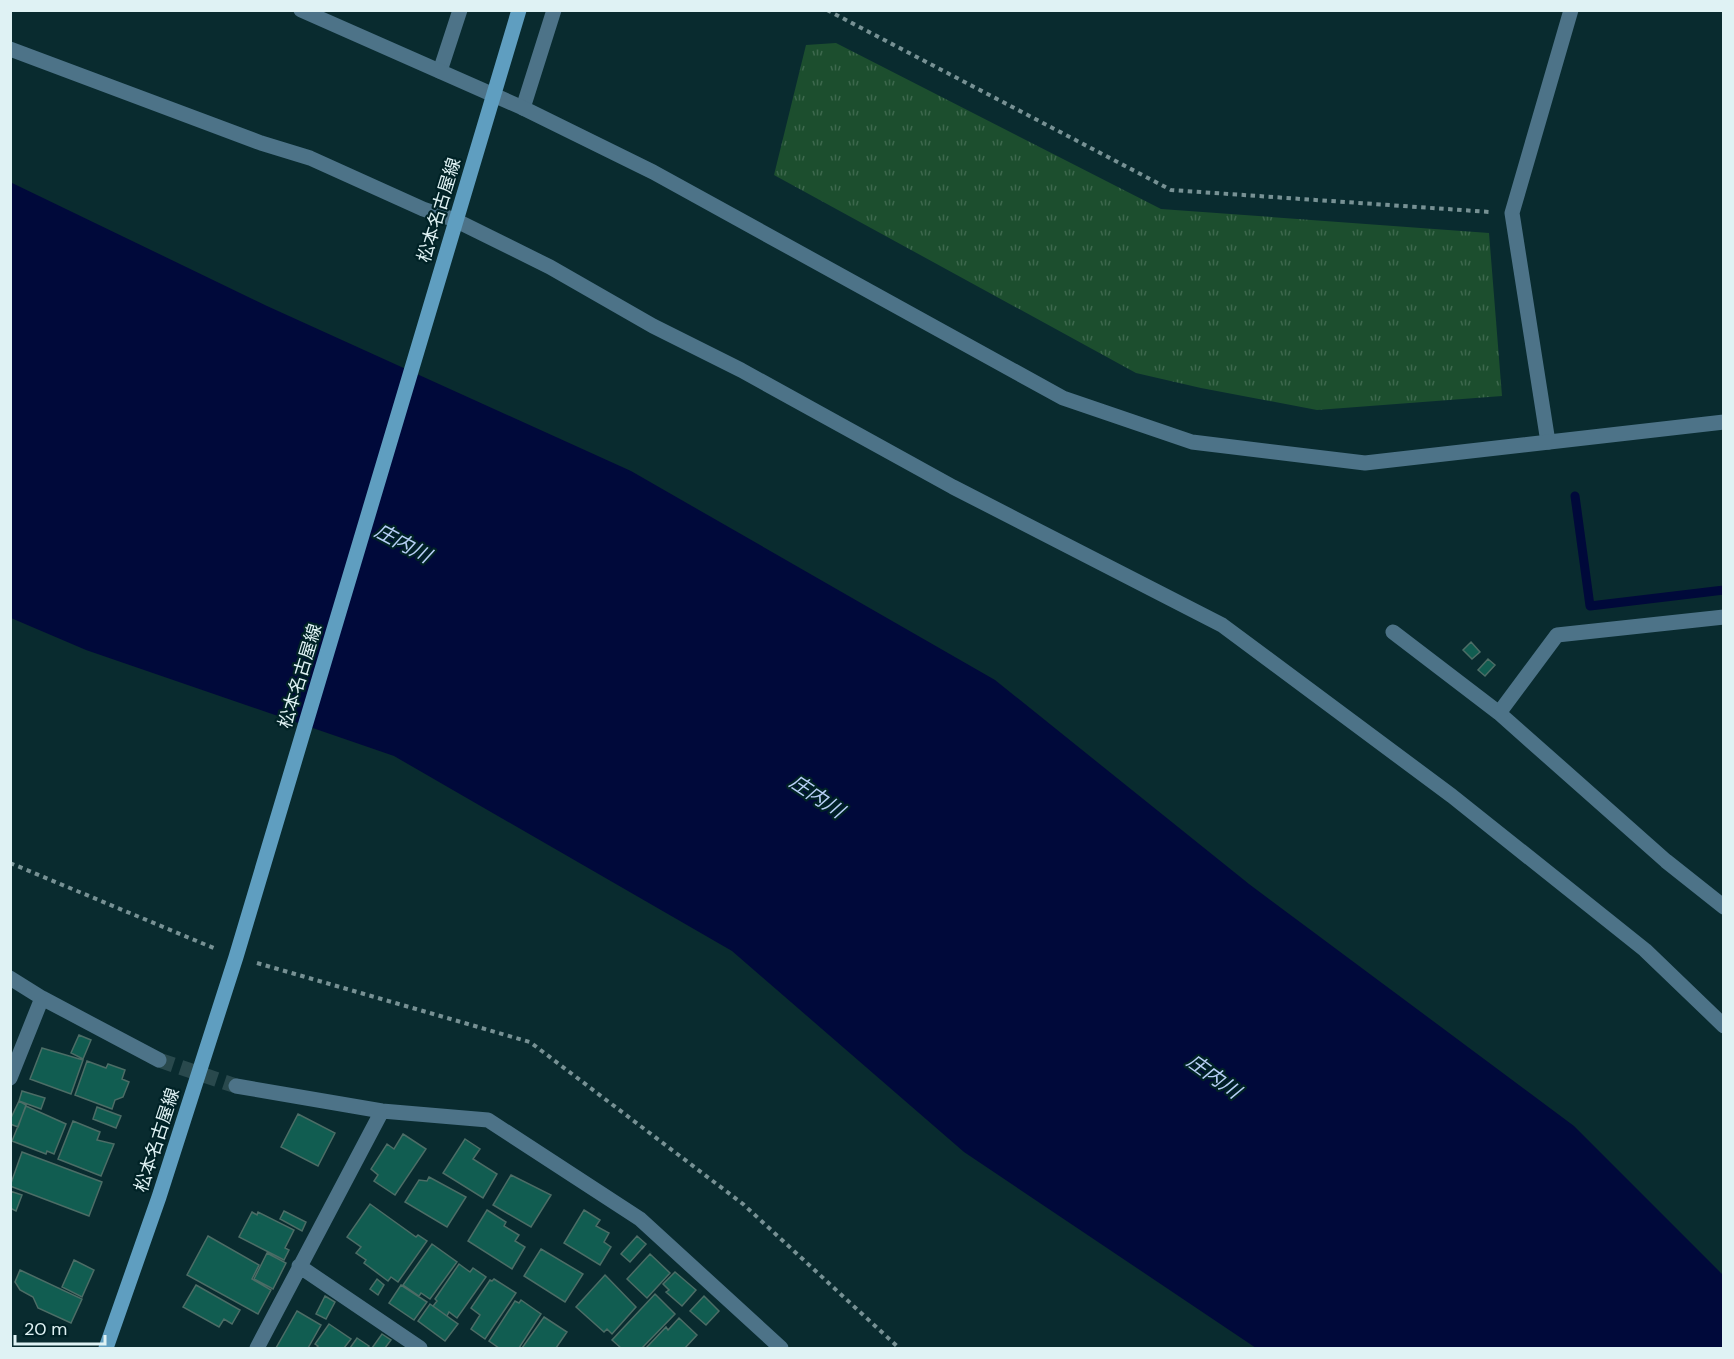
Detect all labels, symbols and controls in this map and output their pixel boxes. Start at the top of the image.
street label: 松本名古屋線 [412,155,466,265]
water label: 庄内川 [370,517,437,570]
street label: 松本名古屋線 [273,621,327,731]
water label: 庄内川 [785,768,851,825]
water label: 庄内川 [1182,1048,1248,1105]
street label: 松本名古屋線 [129,1085,185,1195]
scale bar [15,1308,105,1346]
text: 20 m [24,1317,67,1341]

